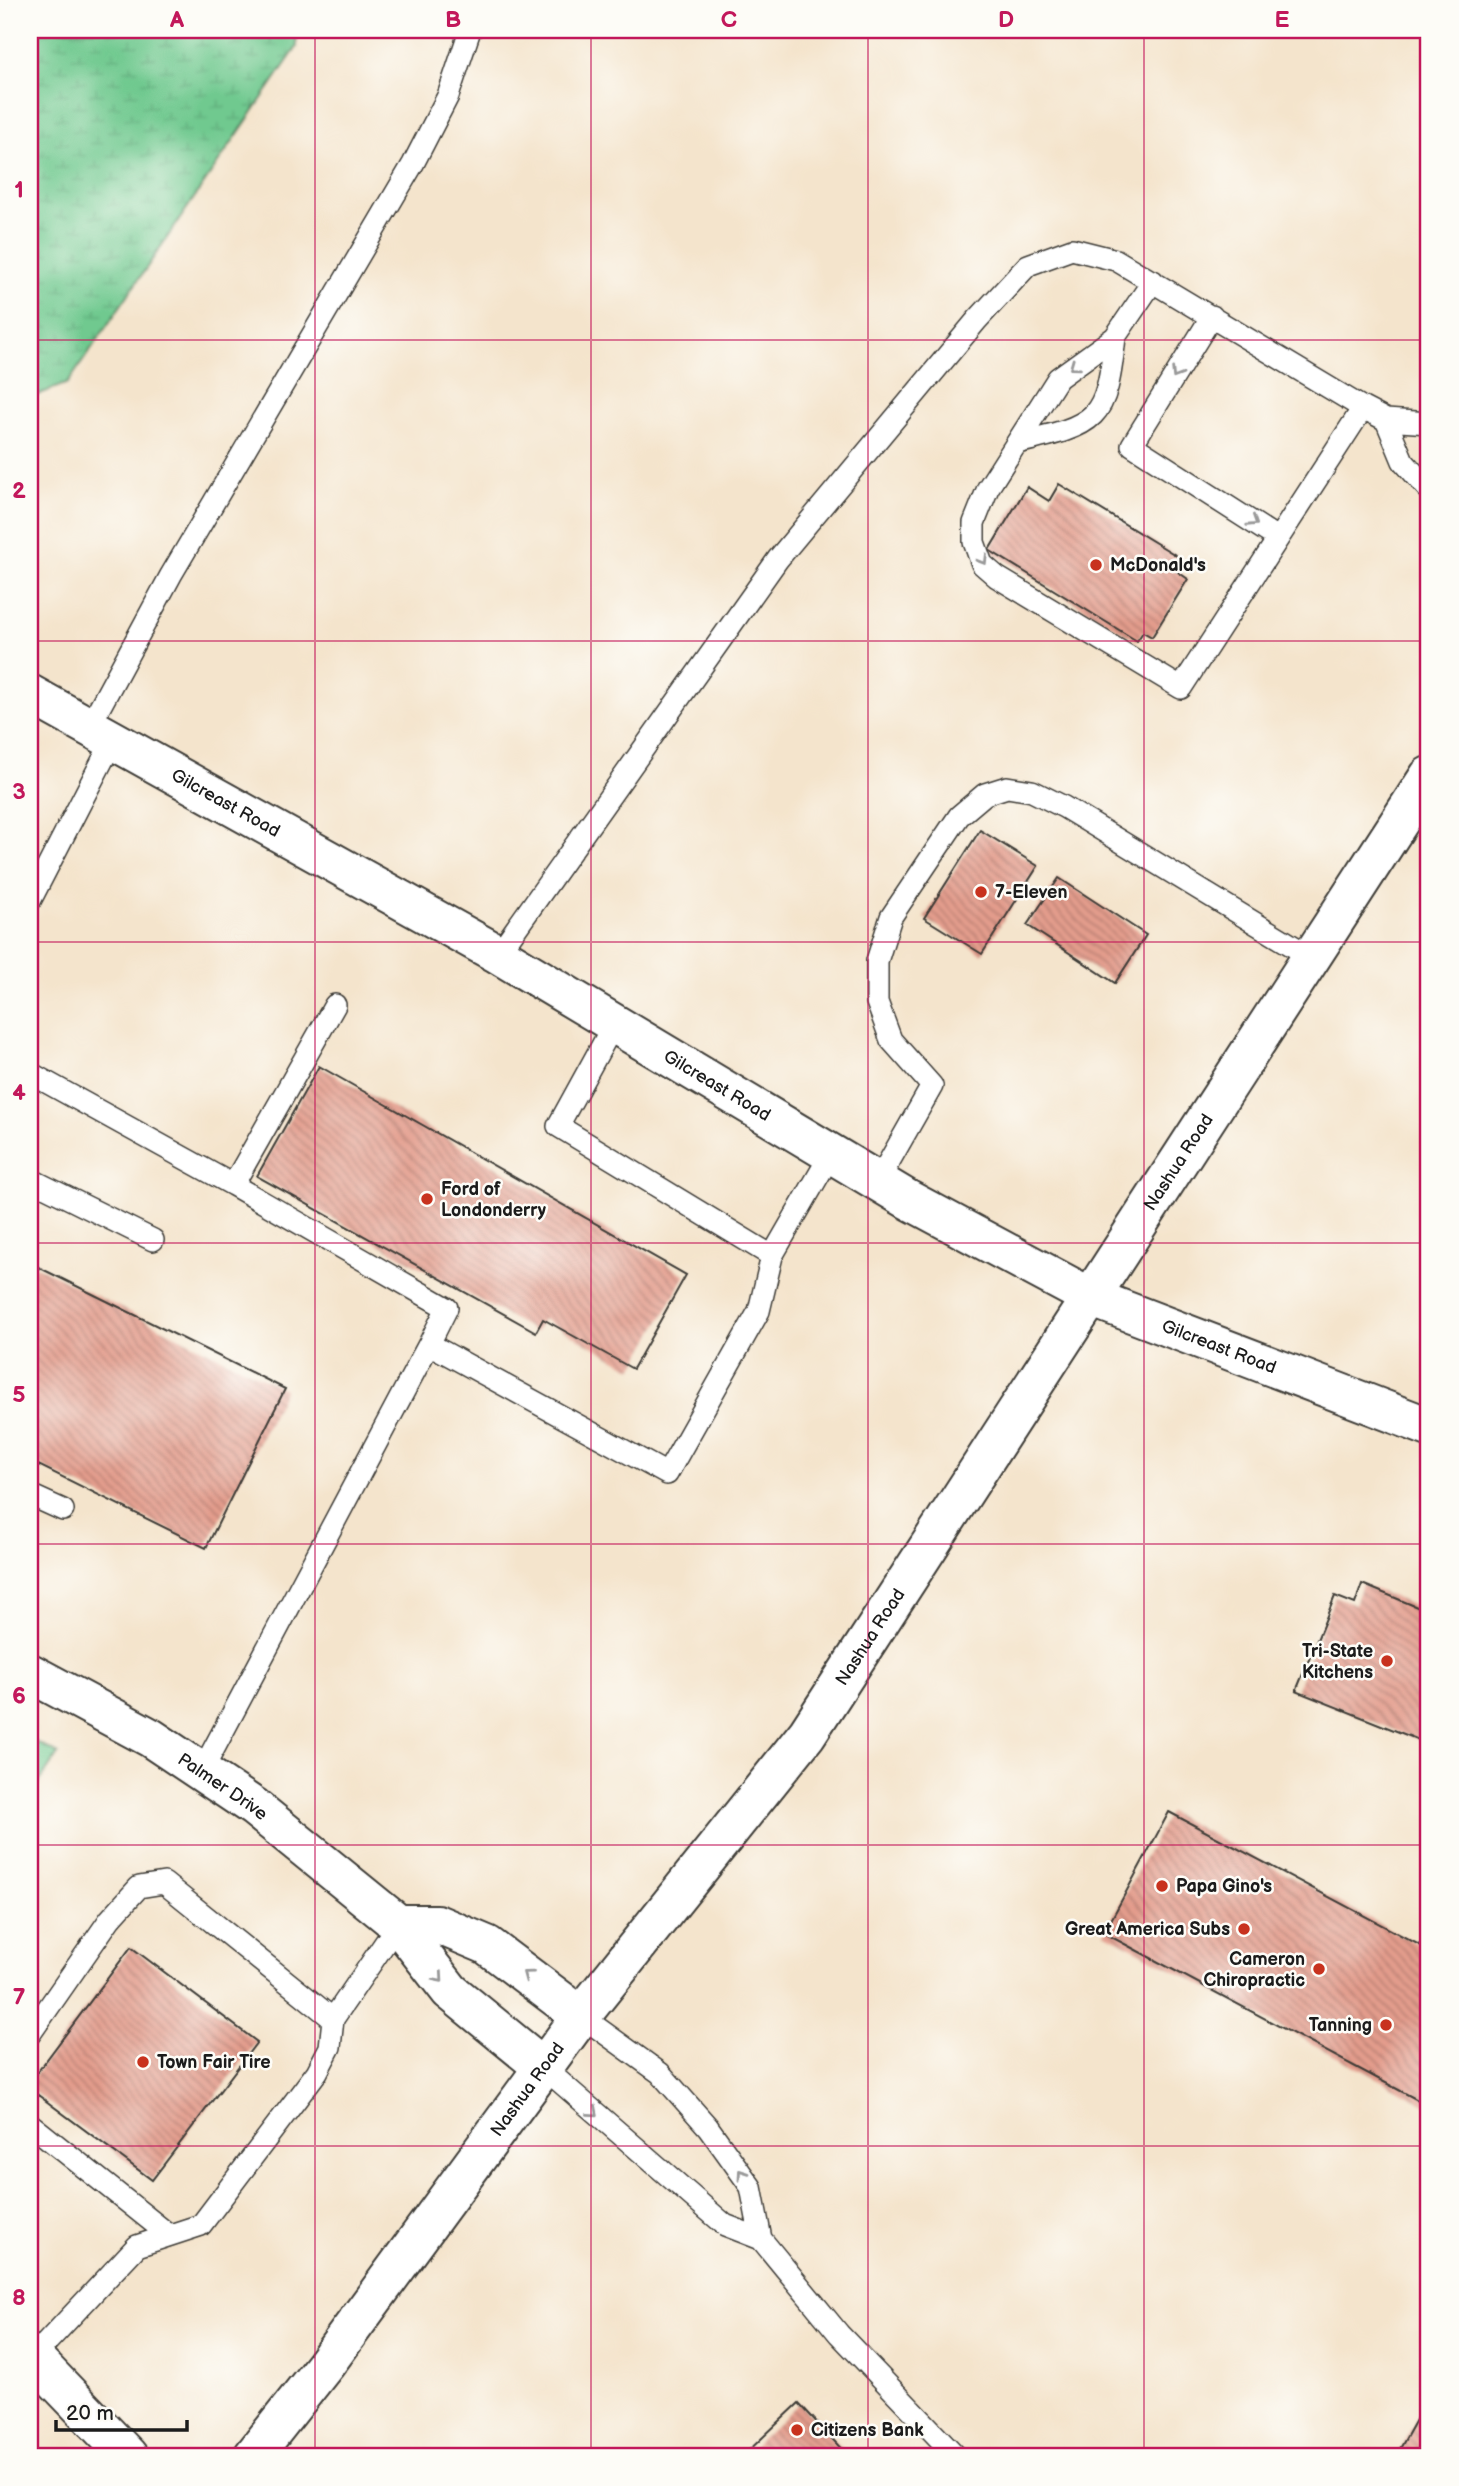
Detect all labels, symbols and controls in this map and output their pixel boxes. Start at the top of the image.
text: A [169,6,185,34]
text: B [445,6,461,34]
text: C [721,6,737,34]
text: D [998,6,1014,34]
text: E [1275,6,1290,34]
text: 1 [14,176,24,204]
one-way arrow [1069,358,1082,370]
one-way arrow [1171,366,1184,379]
text: 2 [12,477,26,505]
one-way arrow [1245,514,1258,527]
one-way arrow [975,552,988,565]
place label: McDonald's [1110,555,1206,576]
marker: McDonald's [1088,557,1104,573]
street label: Gilcreast Road [168,765,284,842]
text: 3 [12,778,26,806]
place label: 7-Eleven [995,882,1067,903]
marker: 7-Eleven [973,884,989,900]
street label: Gilcreast Road [660,1046,774,1126]
text: 4 [12,1079,26,1107]
street label: Nashua Road [1140,1110,1218,1215]
place label: Ford of Londonderry [441,1179,547,1221]
marker: Ford of Londonderry [419,1191,435,1207]
street label: Gilcreast Road [1159,1315,1279,1378]
text: 5 [12,1381,26,1409]
street label: Nashua Road [831,1585,910,1690]
place label: Tri-State Kitchens [1302,1641,1373,1683]
marker: Tri-State Kitchens [1379,1653,1395,1669]
text: 6 [12,1682,26,1710]
street label: Palmer Drive [174,1749,272,1825]
place label: Papa Gino's [1176,1876,1272,1897]
marker: Papa Gino's [1154,1878,1170,1894]
place label: Great America Subs [1065,1919,1230,1940]
marker: Great America Subs [1236,1921,1252,1937]
place label: Cameron Chiropractic [1203,1949,1305,1991]
marker: Cameron Chiropractic [1311,1961,1327,1977]
one-way arrow [431,1970,443,1983]
one-way arrow [522,1971,535,1983]
text: 7 [13,1983,26,2011]
place label: Tanning [1309,2015,1372,2036]
marker: Tanning [1378,2017,1394,2033]
street label: Nashua Road [486,2039,569,2141]
place label: Town Fair Tire [157,2052,271,2073]
marker: Town Fair Tire [135,2054,151,2070]
one-way arrow [586,2104,599,2116]
one-way arrow [738,2169,750,2182]
text: 8 [12,2284,26,2312]
scale bar [56,2388,187,2432]
text: 20 m [66,2401,114,2426]
place label: Citizens Bank [811,2420,924,2441]
marker: Citizens Bank [789,2422,805,2438]

